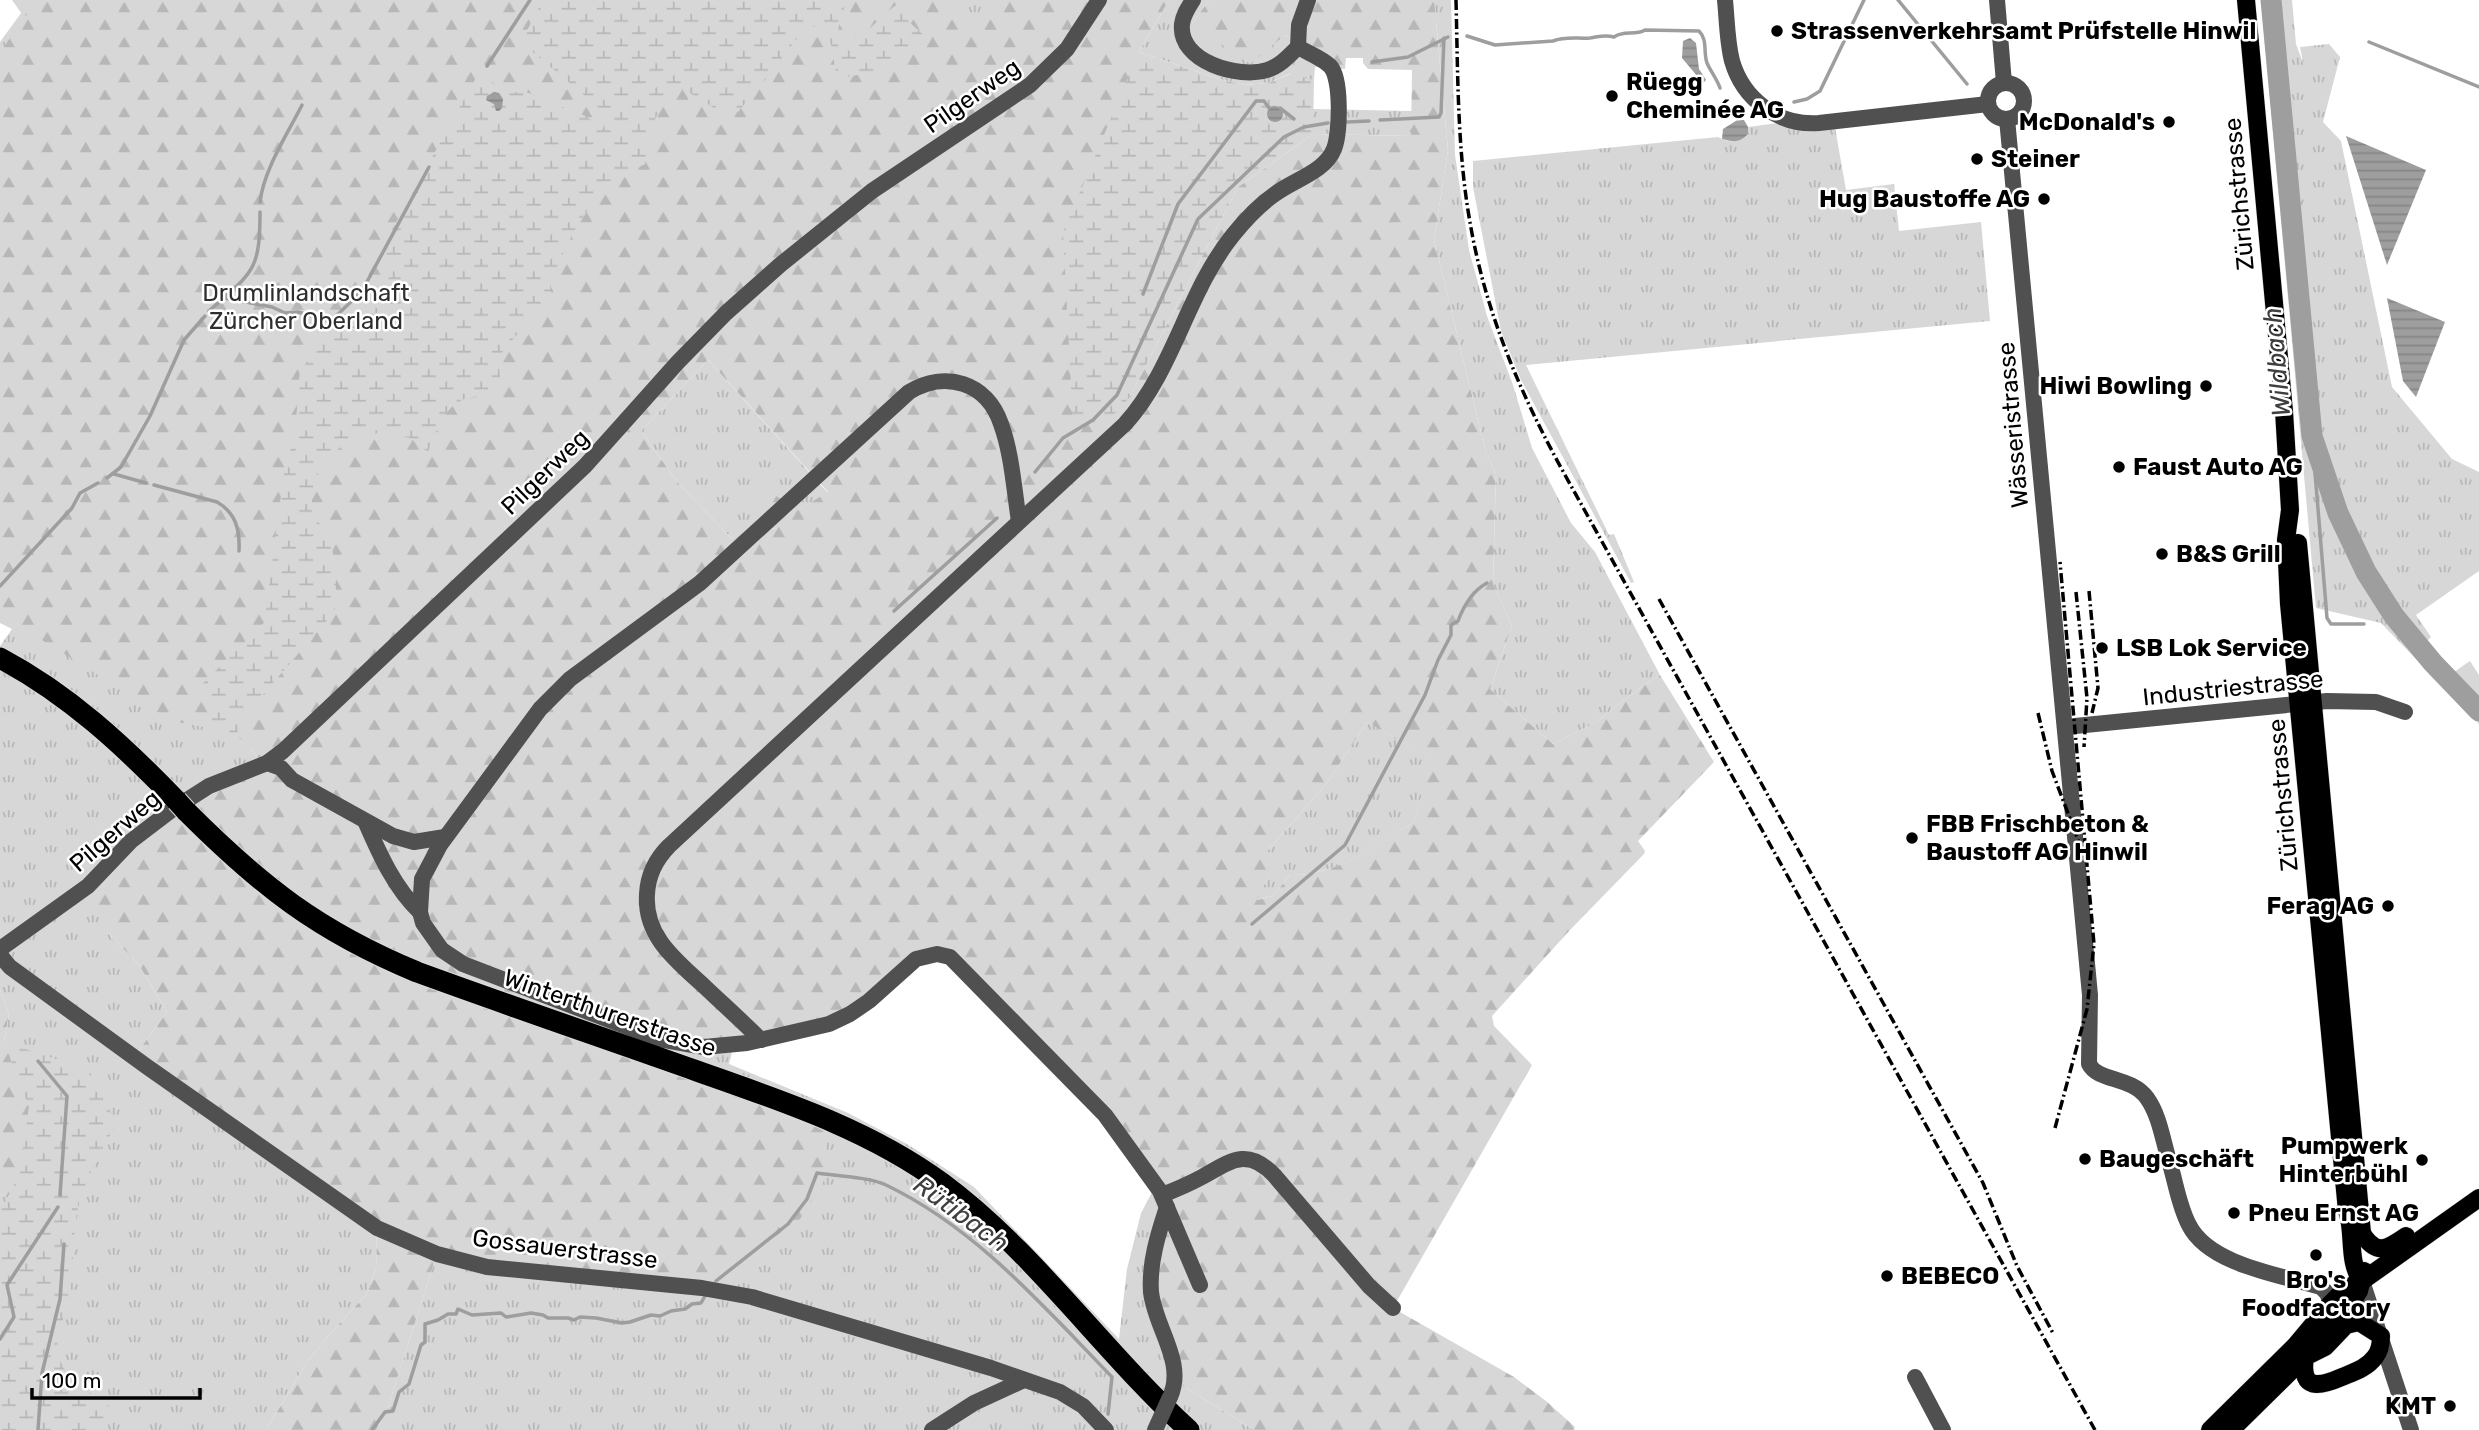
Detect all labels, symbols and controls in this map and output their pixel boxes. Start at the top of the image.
place label: Strassenverkehrsamt Prüfstelle Hinwil [1791,17,2256,45]
marker: Strassenverkehrsamt Prüfstelle Hinwil [1769,23,1785,39]
street label: Pilgerweg [919,53,1025,139]
place label: Rüegg Cheminée AG [1626,68,1784,124]
marker: Rüegg Cheminée AG [1604,88,1620,104]
place label: McDonald's [2019,108,2155,136]
marker: McDonald's [2161,114,2177,130]
street label: Zürichstrasse [2218,117,2260,271]
place label: Steiner [1991,145,2080,173]
marker: Steiner [1969,151,1985,167]
place label: Hug Baustoffe AG [1819,185,2030,213]
marker: Hug Baustoffe AG [2036,191,2052,207]
park label: Drumlinlandschaft Zürcher Oberland [202,279,410,335]
water label: Wildbach [2257,306,2297,418]
street label: Wässeristrasse [1992,341,2034,509]
place label: Hiwi Bowling [2039,372,2192,400]
marker: Hiwi Bowling [2198,378,2214,394]
street label: Pilgerweg [495,424,595,520]
place label: Faust Auto AG [2133,453,2303,481]
marker: Faust Auto AG [2111,459,2127,475]
place label: B&S Grill [2176,540,2281,568]
marker: B&S Grill [2154,546,2170,562]
place label: LSB Lok Service [2116,634,2307,662]
marker: LSB Lok Service [2094,640,2110,656]
street label: Industriestrasse [2141,665,2325,711]
street label: Zürichstrasse [2262,718,2304,872]
street label: Pilgerweg [64,784,166,878]
place label: FBB Frischbeton & Baustoff AG Hinwil [1926,810,2149,866]
marker: FBB Frischbeton & Baustoff AG Hinwil [1904,830,1920,846]
place label: Ferag AG [2266,892,2374,920]
marker: Ferag AG [2380,898,2396,914]
street label: Winterthurerstrasse [500,963,720,1063]
place label: Pumpwerk Hinterbühl [2279,1132,2408,1188]
place label: Baugeschäft [2099,1145,2254,1173]
marker: Baugeschäft [2077,1151,2093,1167]
marker: Pumpwerk Hinterbühl [2414,1152,2430,1168]
water label: Rütibach [907,1169,1015,1259]
place label: Pneu Ernst AG [2248,1199,2419,1227]
marker: Pneu Ernst AG [2226,1205,2242,1221]
street label: Gossauerstrasse [471,1224,659,1274]
marker: Bro's Foodfactory [2308,1247,2324,1263]
place label: BEBECO [1901,1262,1999,1290]
place label: Bro's Foodfactory [2242,1266,2390,1322]
marker: BEBECO [1879,1268,1895,1284]
scale bar [32,1356,200,1400]
text: 100 m [42,1368,101,1393]
place label: KMT [2385,1392,2436,1420]
marker: KMT [2442,1398,2458,1414]

